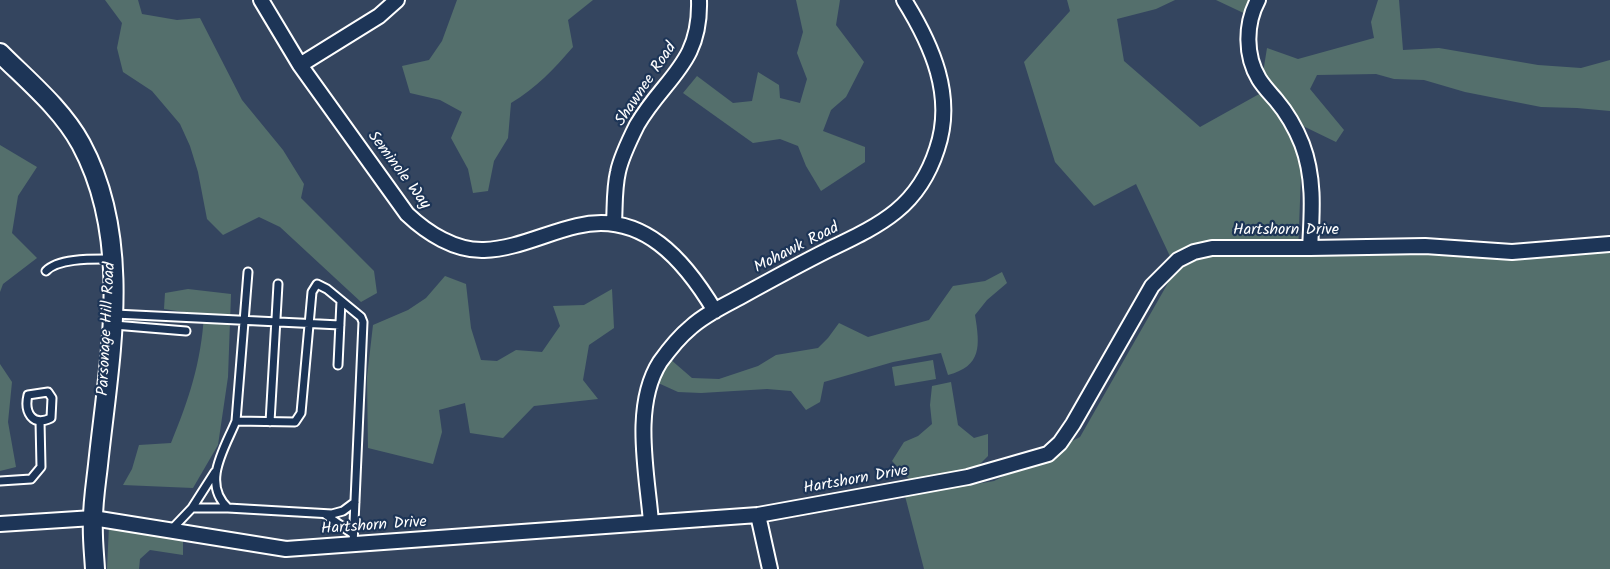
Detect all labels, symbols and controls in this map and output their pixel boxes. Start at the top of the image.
street label: Shawnee Road [612,40,682,130]
street label: Seminole Way [362,128,434,214]
street label: Mohawk Road [751,219,843,279]
street label: Hartshorn Drive [1233,221,1339,241]
street label: Parsonage Hill Road [95,262,121,396]
street label: Hartshorn Drive [802,462,910,500]
street label: Hartshorn Drive [320,514,428,540]

